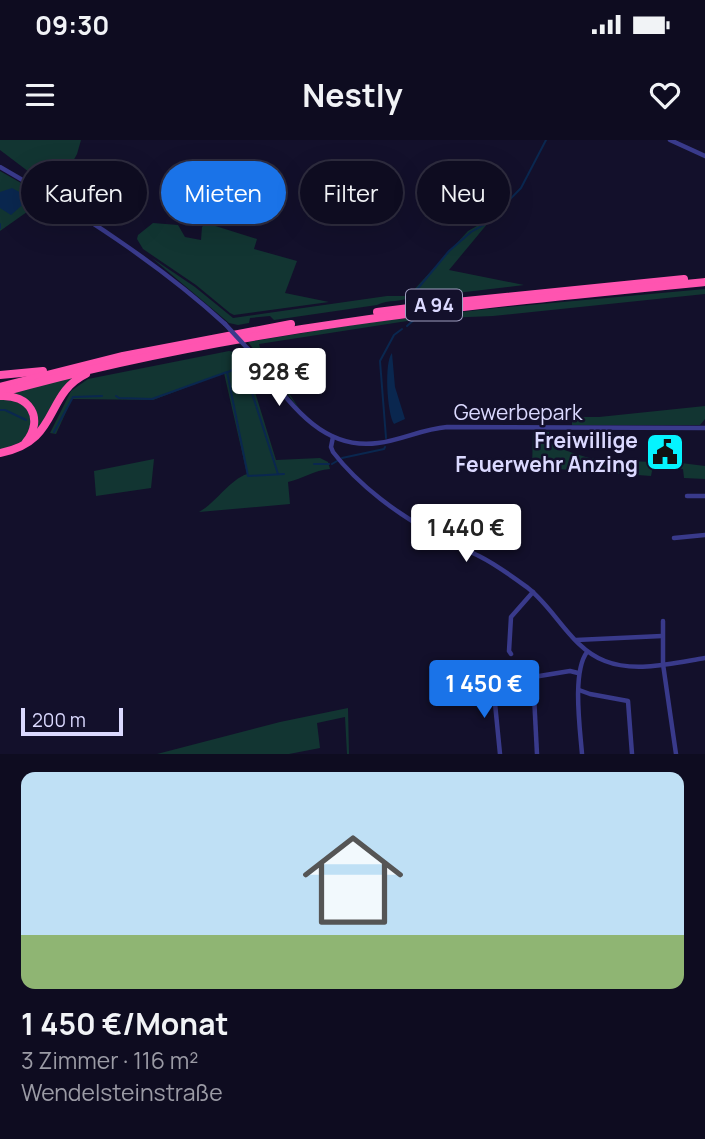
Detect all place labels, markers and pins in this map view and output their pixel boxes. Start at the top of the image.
pin: 928 € [230,348,328,408]
place label: Freiwillige Feuerwehr Anzing [455,426,638,478]
public building icon: Freiwillige Feuerwehr Anzing [644,431,686,473]
pin: 1 440 € [401,504,531,564]
pin: 1 450 € [419,660,549,720]

